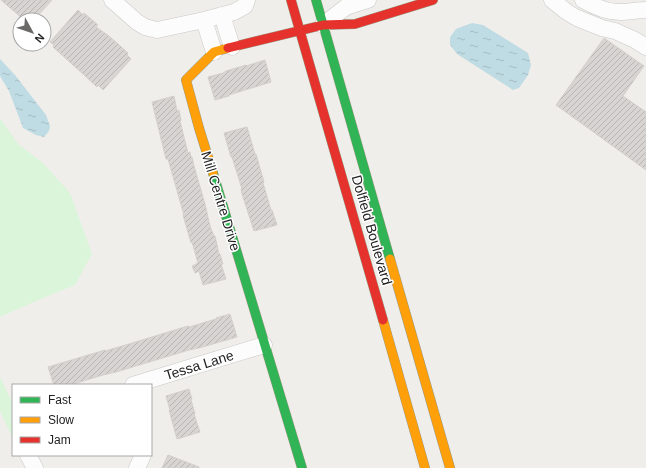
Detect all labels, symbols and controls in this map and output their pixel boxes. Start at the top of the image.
north arrow [12,12,52,52]
text: N [32,32,47,45]
street label: Mill Centre Drive [198,149,244,253]
street label: Dolfield Boulevard [349,173,395,287]
street label: Tessa Lane [162,347,236,383]
legend [12,384,152,456]
text: Fast [48,393,72,407]
text: Slow [48,413,74,427]
text: Jam [48,433,71,447]

